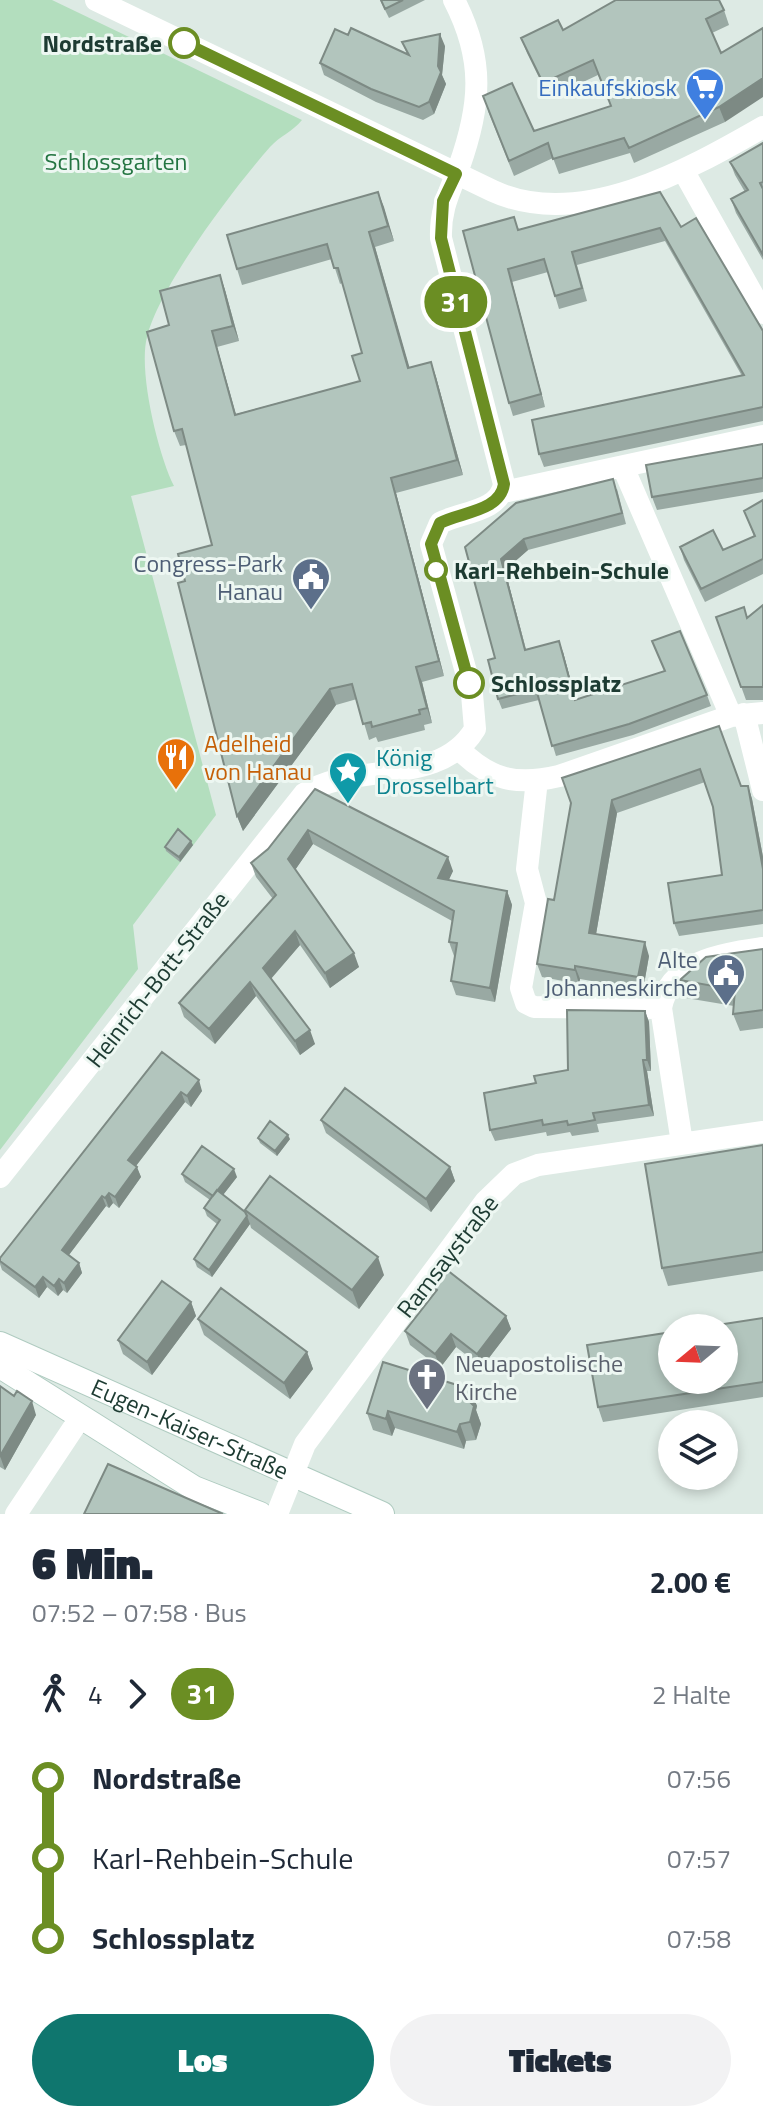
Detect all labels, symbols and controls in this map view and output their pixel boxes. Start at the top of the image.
place label: Nordstraße [42,25,162,61]
marker: Nordstraße [169,28,199,58]
supermarket icon: Einkaufskiosk [684,66,726,121]
place label: Einkaufskiosk [538,69,677,105]
park label: Schlossgarten [45,143,187,179]
line badge: 31 [420,276,492,328]
text: 31 [440,280,472,323]
place label: Congress-Park Hanau [134,545,283,609]
place label: Karl-Rehbein-Schule [454,552,669,588]
public building icon: Congress-Park Hanau [290,556,332,611]
marker: Karl-Rehbein-Schule [425,559,447,581]
place label: Schlossplatz [491,665,621,701]
marker: Schlossplatz [454,668,484,698]
place label: Adelheid von Hanau [204,725,312,789]
restaurant icon: Adelheid von Hanau [155,736,197,791]
place label: König Drosselbart [376,739,494,803]
place icon: König Drosselbart [327,750,369,805]
street label: Heinrich-Bott-Straße [77,883,237,1075]
place label: Alte Johanneskirche [544,941,698,1005]
public building icon: Alte Johanneskirche [705,952,747,1007]
street label: Ramsaystraße [388,1187,506,1325]
north arrow [658,1314,738,1394]
map controls [658,1314,738,1490]
place label: Neuapostolische Kirche [455,1345,623,1409]
church icon: Neuapostolische Kirche [406,1356,448,1411]
street label: Eugen-Kaiser-Straße [86,1369,294,1488]
button: layers [658,1410,738,1490]
text: 6 Min. [32,1529,153,1596]
text: 2.00 € [650,1559,731,1605]
text: 07:52 – 07:58 · Bus [32,1593,247,1632]
icon: walk [32,1672,76,1716]
icon: forward [115,1672,159,1716]
text: 31 [187,1672,218,1715]
text: 4 [88,1675,103,1714]
text: 2 Halte [652,1675,731,1714]
text: Nordstraße [92,1755,241,1801]
text: 07:56 [667,1759,731,1798]
text: Karl-Rehbein-Schule [92,1835,353,1881]
text: 07:57 [667,1839,731,1878]
text: Schlossplatz [92,1915,255,1961]
text: 07:58 [667,1919,731,1958]
button: Los [32,2014,374,2106]
button: Tickets [390,2014,731,2106]

